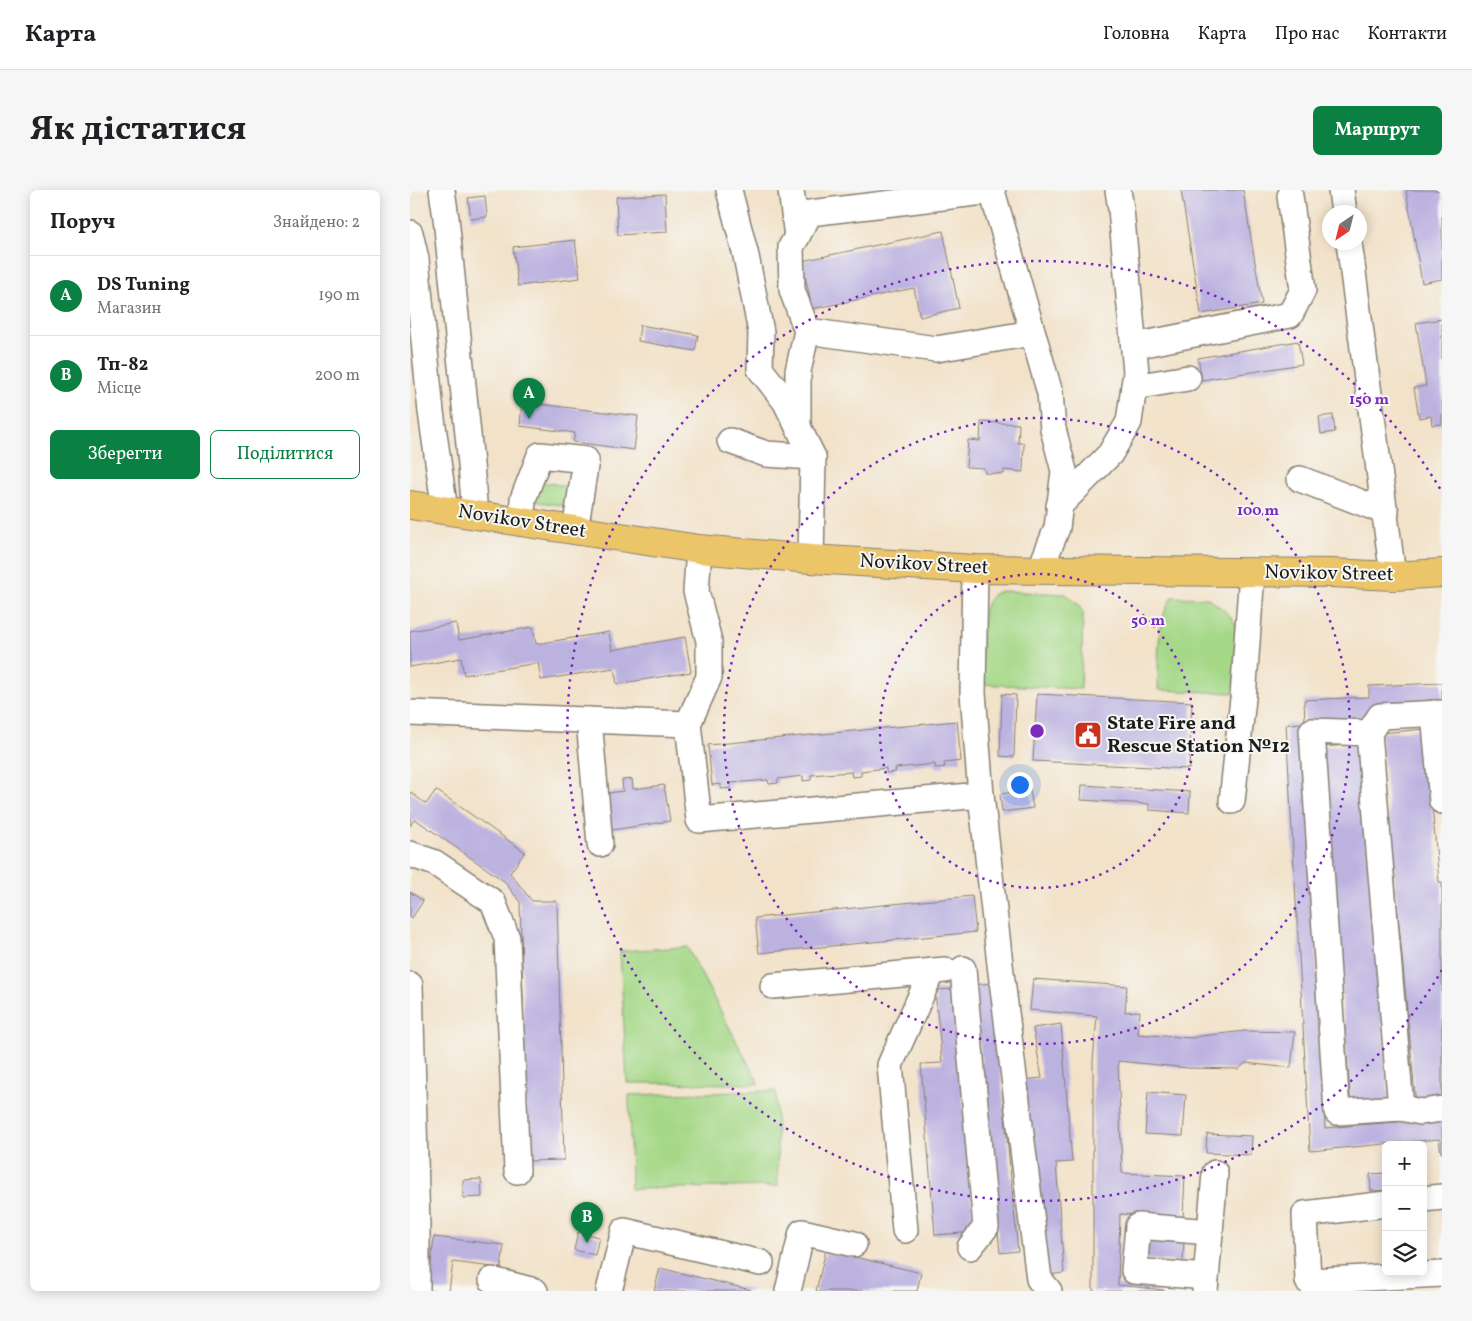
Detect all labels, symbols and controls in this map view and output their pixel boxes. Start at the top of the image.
text: Карта [25,18,96,52]
text: Головна [1103,22,1170,47]
text: Карта [1198,22,1247,47]
text: Про нас [1275,22,1340,47]
text: Контакти [1368,22,1447,47]
text: Як дістатися [30,106,246,154]
button: Маршрут [1313,106,1442,155]
north arrow [1322,205,1367,250]
text: Поруч [50,208,115,237]
text: Знайдено: 2 [273,212,360,234]
text: DS Tuning [97,272,190,298]
text: A [60,285,72,307]
text: 190 m [318,285,360,307]
text: Магазин [97,298,161,320]
text: Тп-82 [97,352,148,378]
text: B [61,365,71,387]
text: 200 m [315,365,360,387]
text: Місце [97,378,141,400]
pin: A [513,378,545,419]
text: 150 m [1349,390,1389,411]
button: Зберегти [50,430,200,479]
button: Поділитися [210,430,360,479]
street label: Novikov Street [456,498,588,546]
text: 100 m [1237,501,1280,522]
street label: Novikov Street [859,548,989,582]
street label: Novikov Street [1264,559,1394,589]
text: 50 m [1131,611,1165,632]
place label: State Fire and Rescue Station №12 [1107,710,1290,761]
public building icon: State Fire and Rescue Station №12 [1073,720,1103,750]
centre of rings [1028,722,1046,740]
your location [1007,772,1033,798]
map controls [1382,1141,1427,1276]
button: + [1382,1141,1427,1186]
button: − [1382,1186,1427,1231]
pin: B [571,1202,603,1243]
button: layers [1382,1231,1427,1276]

